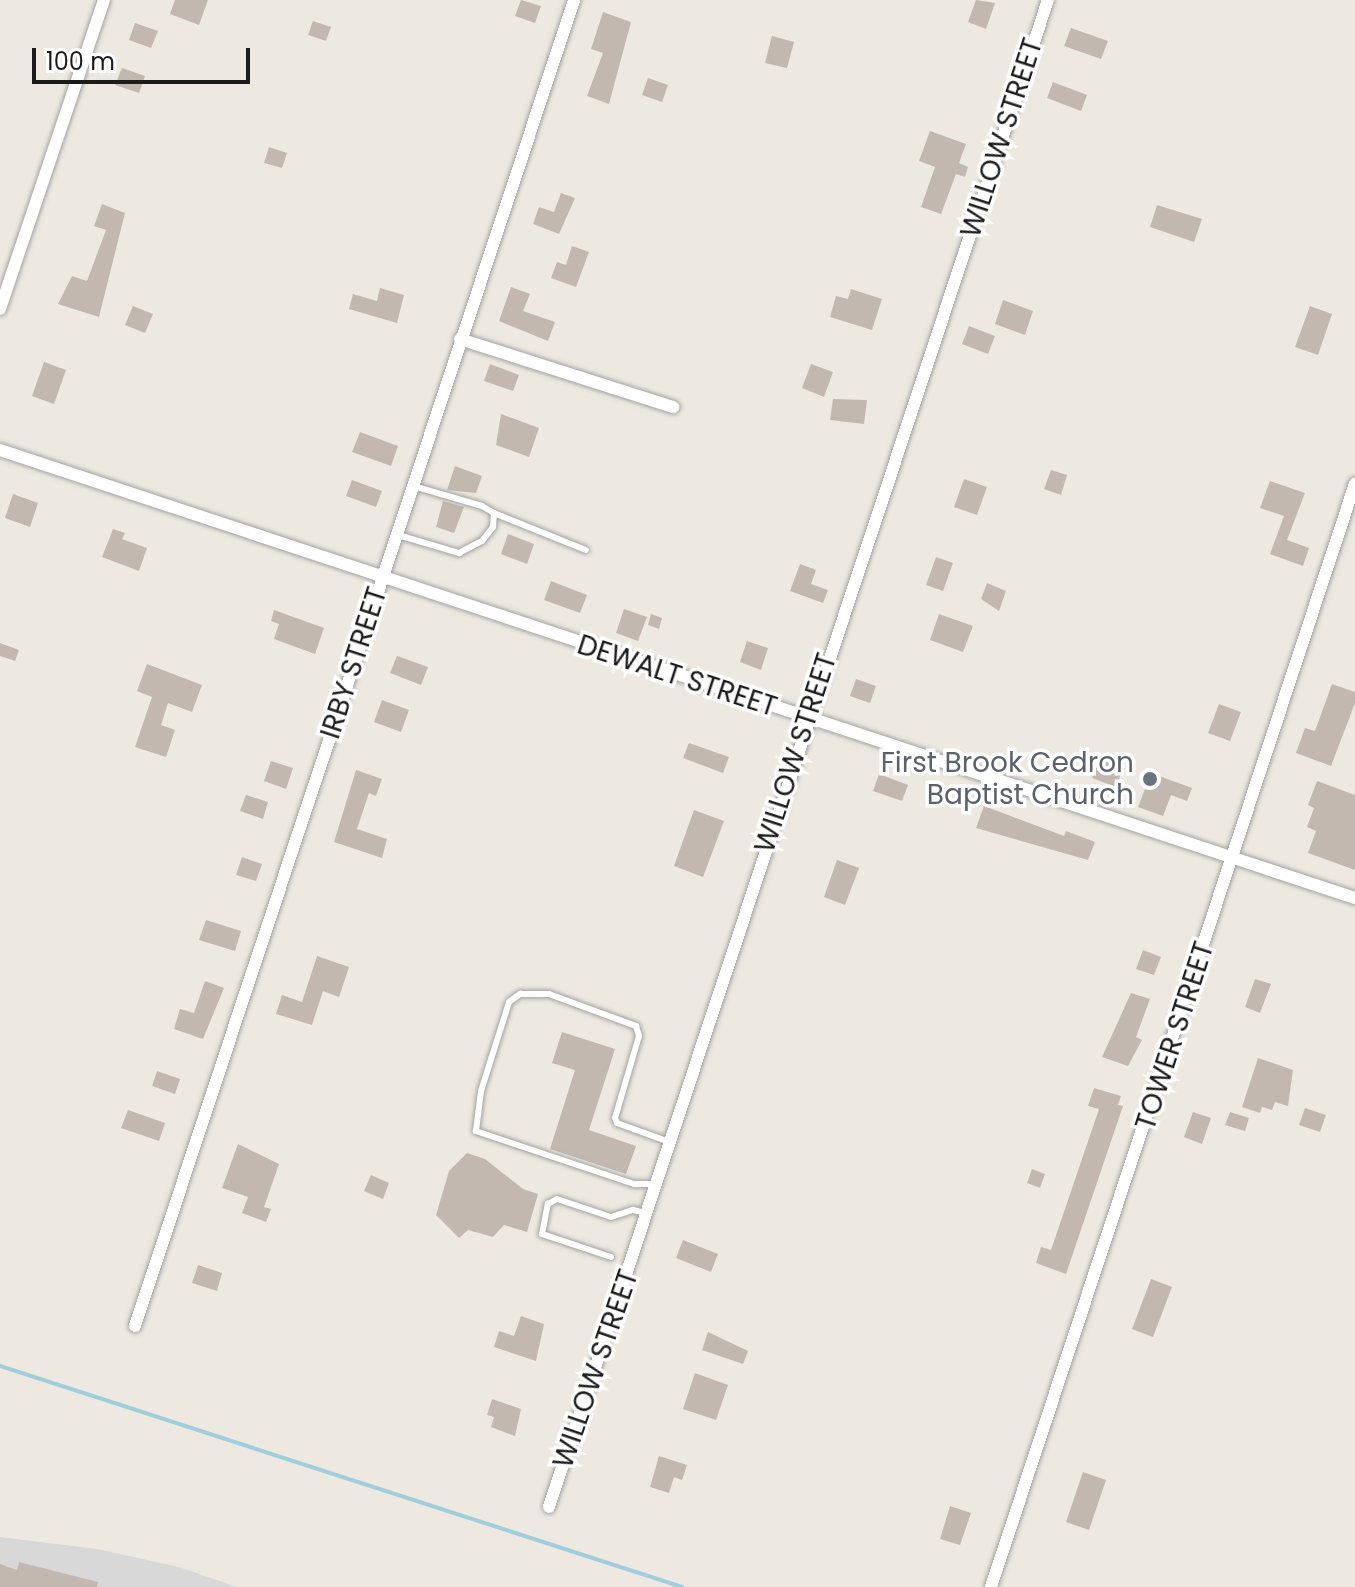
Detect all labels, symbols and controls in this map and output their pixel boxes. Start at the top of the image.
scale bar [36,32,254,82]
street label: WILLOW STREET [954,34,1050,242]
text: 100 m [46,45,115,78]
street label: IRBY STREET [314,583,394,743]
street label: DEWALT STREET [573,628,781,724]
street label: WILLOW STREET [748,649,844,857]
place label: First Brook Cedron Baptist Church [881,746,1134,812]
marker: First Brook Cedron Baptist Church [1141,770,1159,788]
street label: TOWER STREET [1129,938,1221,1134]
street label: WILLOW STREET [546,1265,646,1473]

